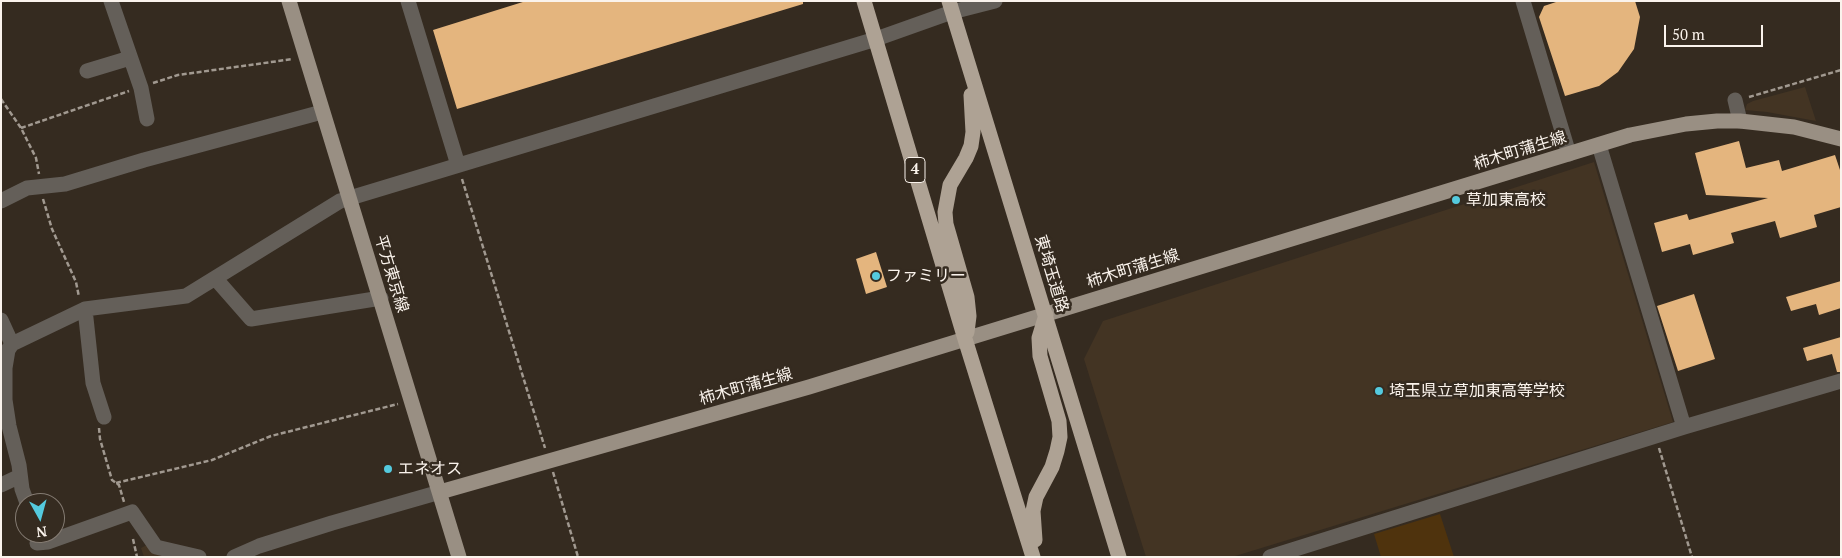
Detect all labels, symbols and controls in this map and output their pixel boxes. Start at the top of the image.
scale bar [1667,15,1766,47]
text: 50 m [1672,24,1705,44]
street label: 柿木町蒲生線 [1471,128,1569,174]
road number: 4 [905,158,925,182]
place label: 草加東高校 [1466,190,1546,210]
marker: 草加東高校 [1450,194,1462,206]
street label: 平方東京線 [370,233,412,315]
street label: 東埼玉道路 [1030,233,1072,315]
street label: 柿木町蒲生線 [1084,246,1182,292]
place label: ファミリー [886,266,966,286]
marker: ファミリー [870,270,882,282]
street label: 柿木町蒲生線 [697,365,795,409]
place label: 埼玉県立草加東高等学校 [1389,381,1565,401]
marker: 埼玉県立草加東高等学校 [1373,385,1385,397]
place label: エネオス [398,459,462,479]
marker: エネオス [382,463,394,475]
north arrow [15,493,65,543]
text: N [35,522,48,542]

